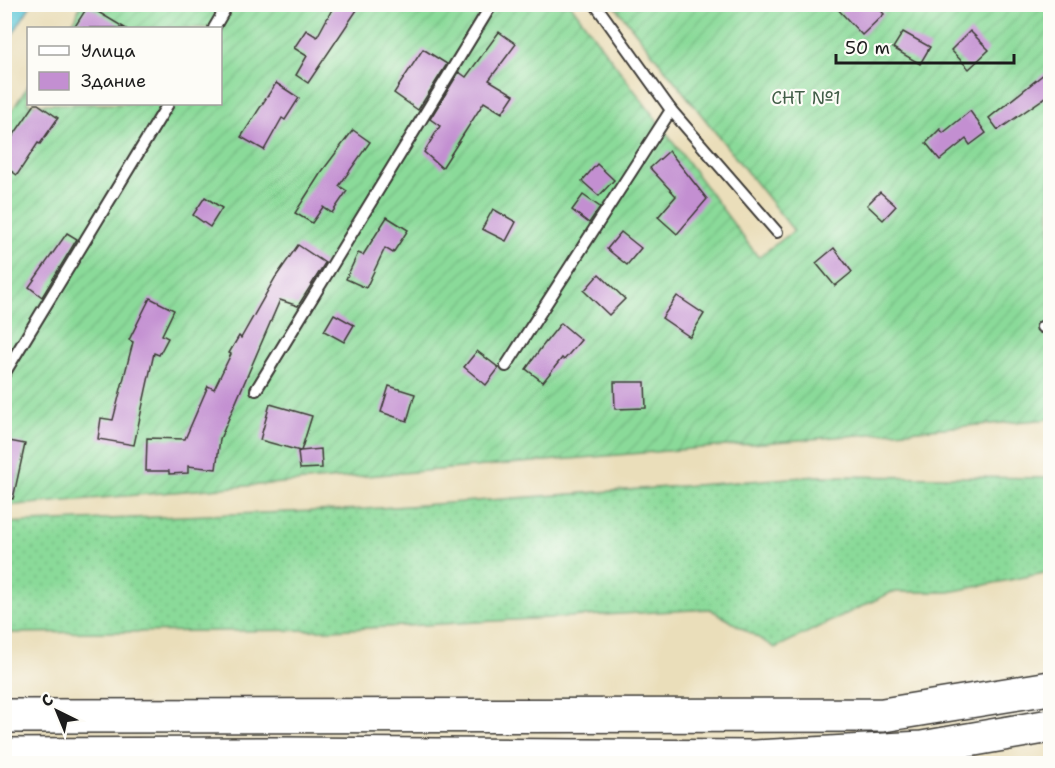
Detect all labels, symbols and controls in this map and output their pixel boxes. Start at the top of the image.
legend [27,27,222,105]
scale bar [836,27,1014,65]
text: 50 m [845,36,890,60]
text: Улица [81,39,135,63]
text: Здание [81,69,146,93]
park label: СНТ №1 [771,86,841,110]
north arrow [27,681,87,741]
text: С [36,689,58,711]

